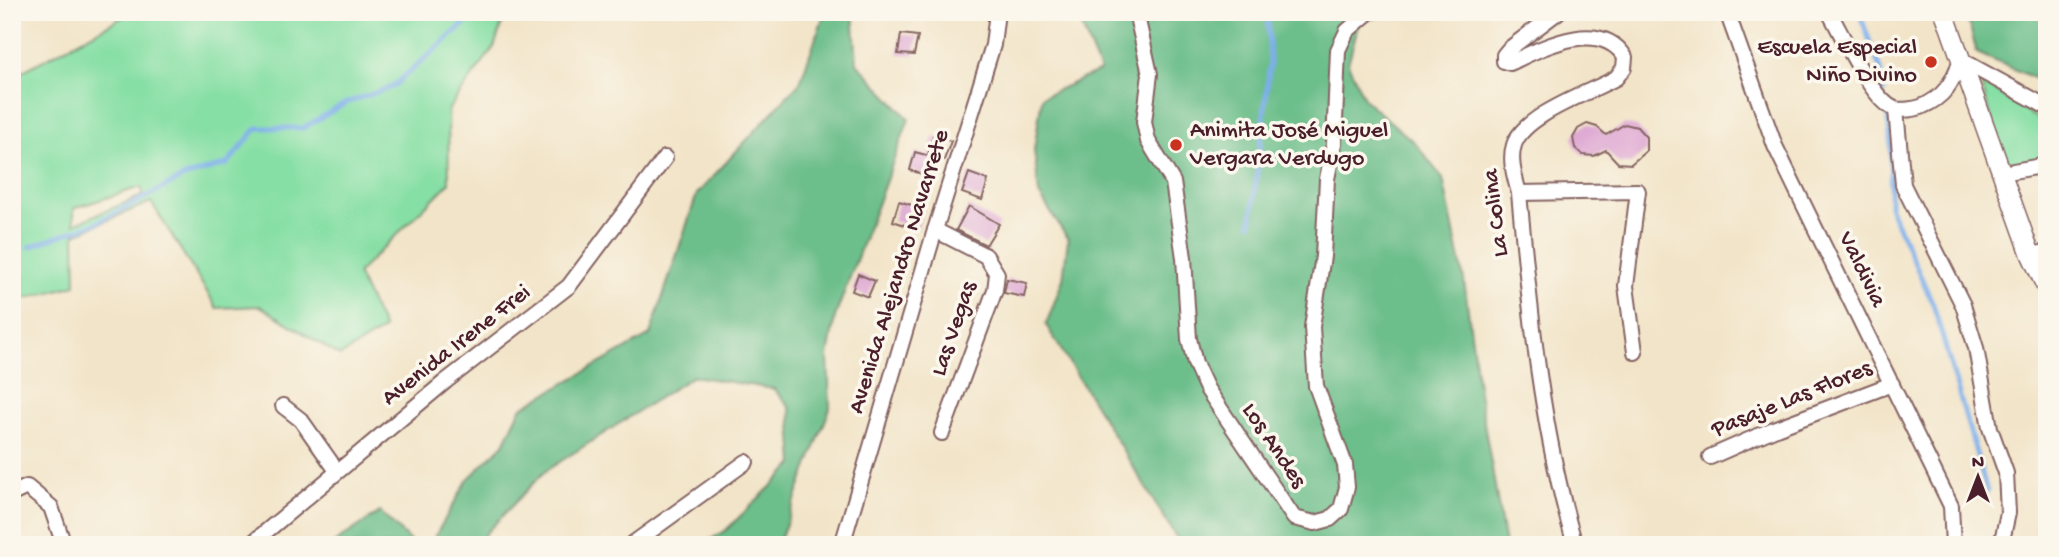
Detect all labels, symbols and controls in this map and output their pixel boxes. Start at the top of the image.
place label: Escuela Especial Niño Divino [1757,34,1917,91]
marker: Escuela Especial Niño Divino [1923,54,1939,70]
place label: Animita José Miguel Vergara Verdugo [1189,117,1388,174]
street label: Avenida Alejandro Navarrete [843,126,957,418]
marker: Animita José Miguel Vergara Verdugo [1168,137,1184,153]
street label: La Colina [1477,167,1517,259]
street label: Valdivia [1830,227,1892,313]
street label: Las Vegas [925,277,985,380]
street label: Avenida Irene Frei [377,279,537,413]
street label: Pasaje Las Flores [1707,354,1877,446]
street label: Los Andes [1234,398,1313,495]
north arrow [1944,442,2014,512]
text: N [1972,452,1984,475]

